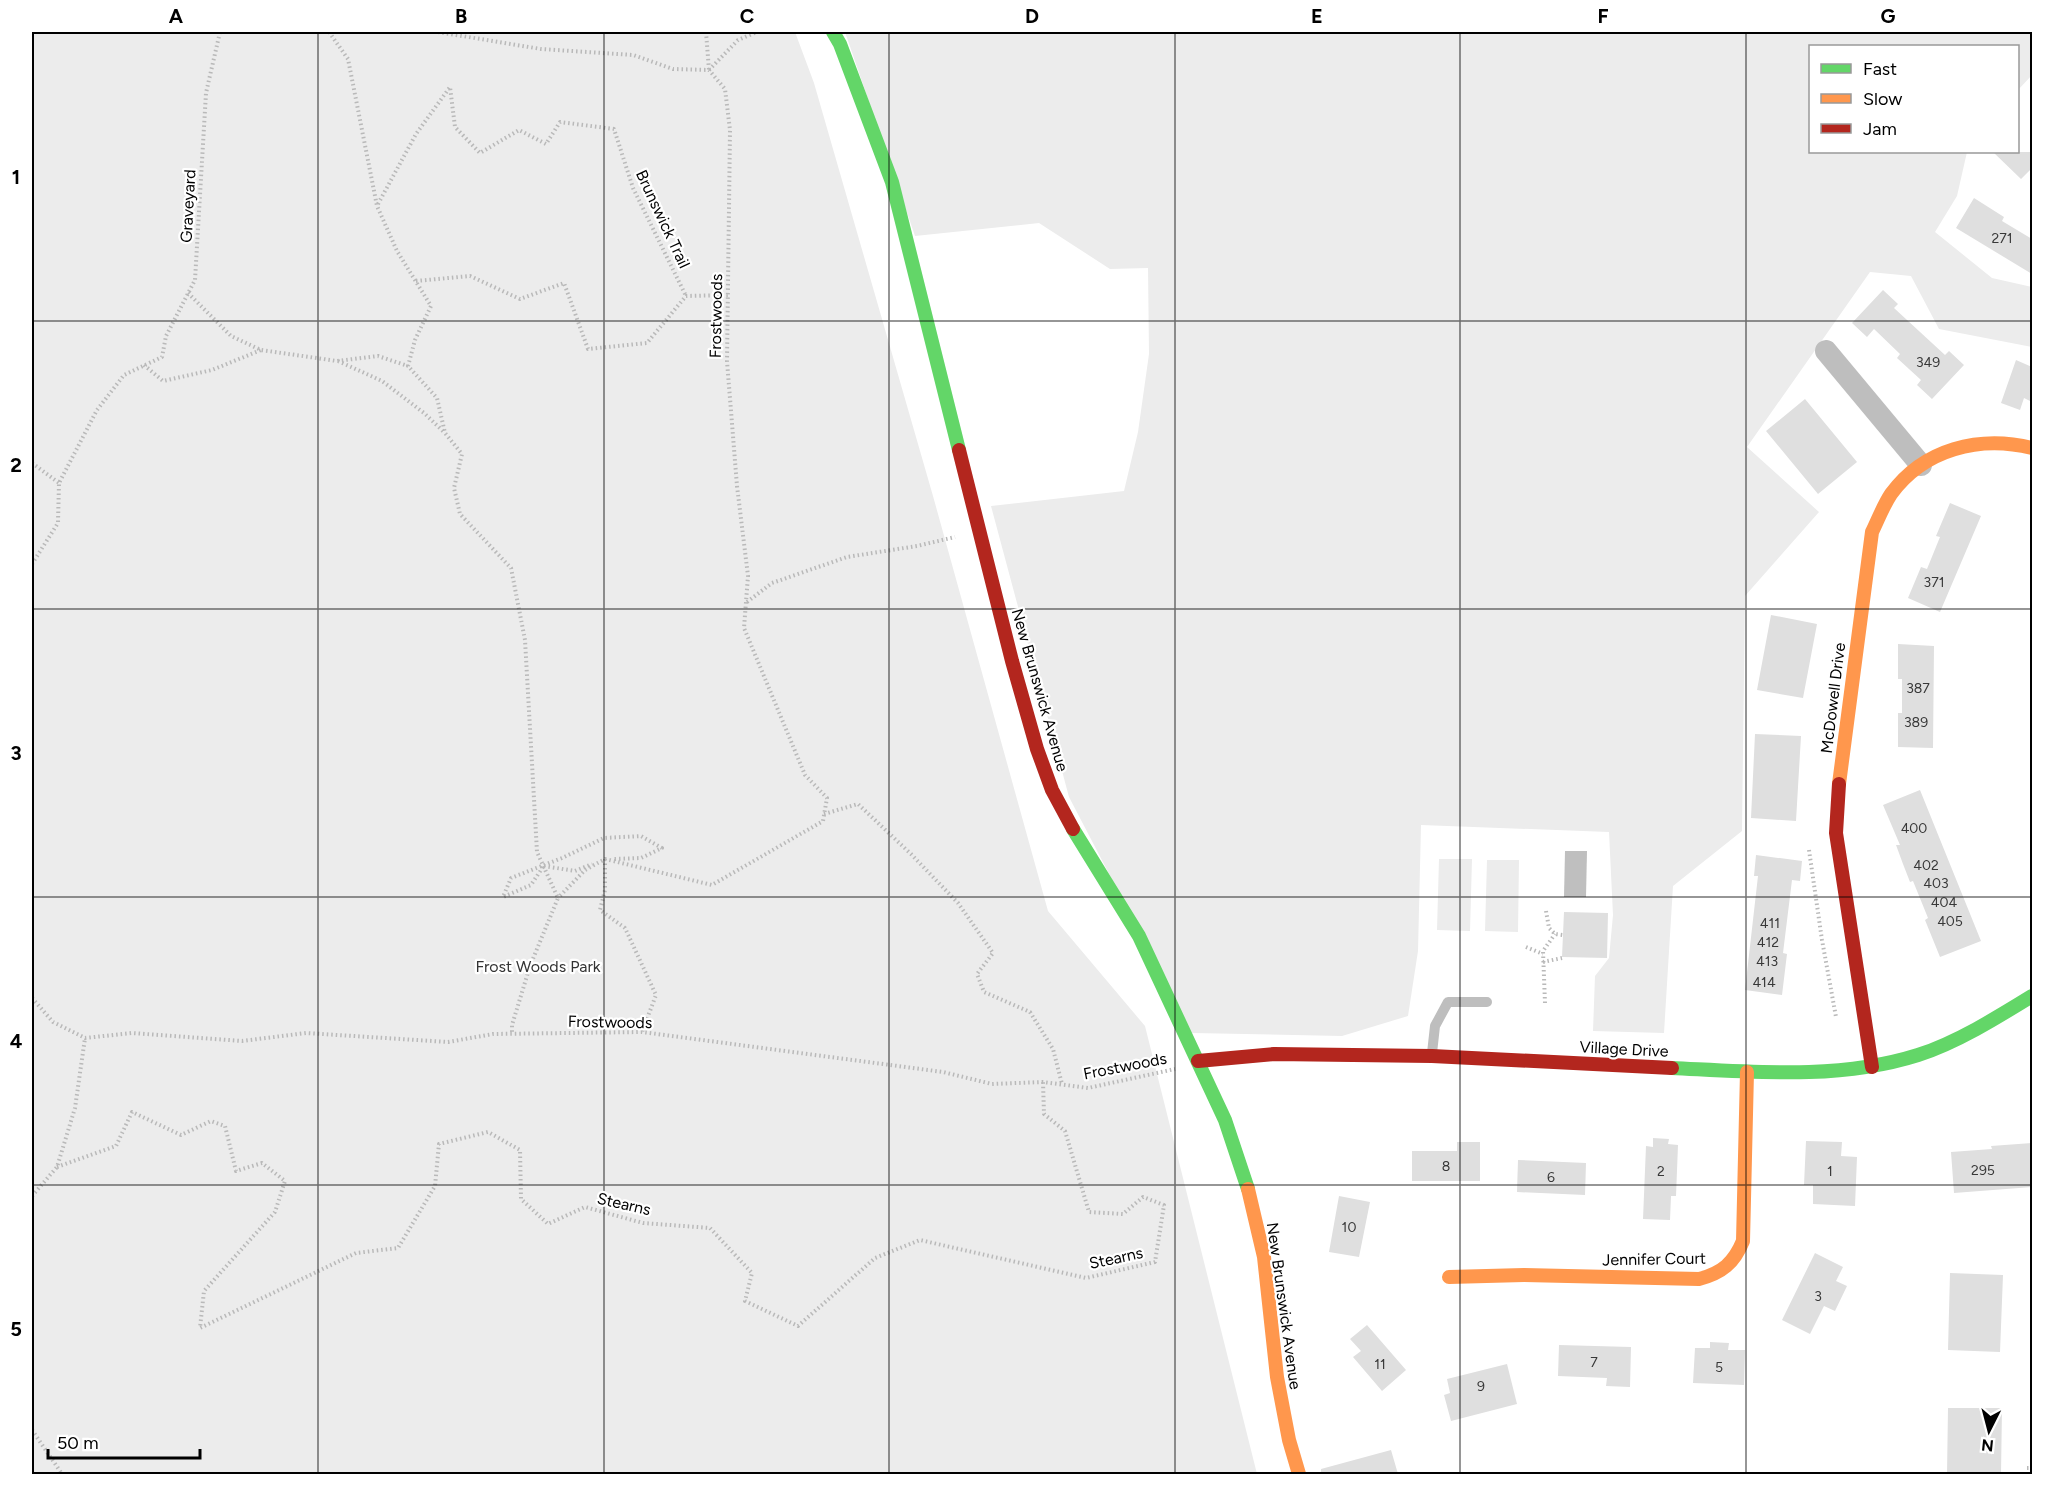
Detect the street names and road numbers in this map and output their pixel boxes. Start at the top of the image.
street label: Brunswick Trail [632,167,694,271]
street label: Graveyard [177,169,199,243]
street label: Frostwoods [706,274,726,358]
street label: New Brunswick Avenue [1008,606,1072,774]
street label: McDowell Drive [1817,641,1849,754]
street label: Frostwoods [568,1012,652,1032]
street label: Village Drive [1579,1037,1669,1061]
street label: Frostwoods [1082,1049,1168,1083]
street label: Stearns [595,1189,653,1219]
street label: New Brunswick Avenue [1263,1221,1305,1391]
street label: Stearns [1087,1243,1145,1273]
street label: Jennifer Court [1602,1249,1706,1269]

